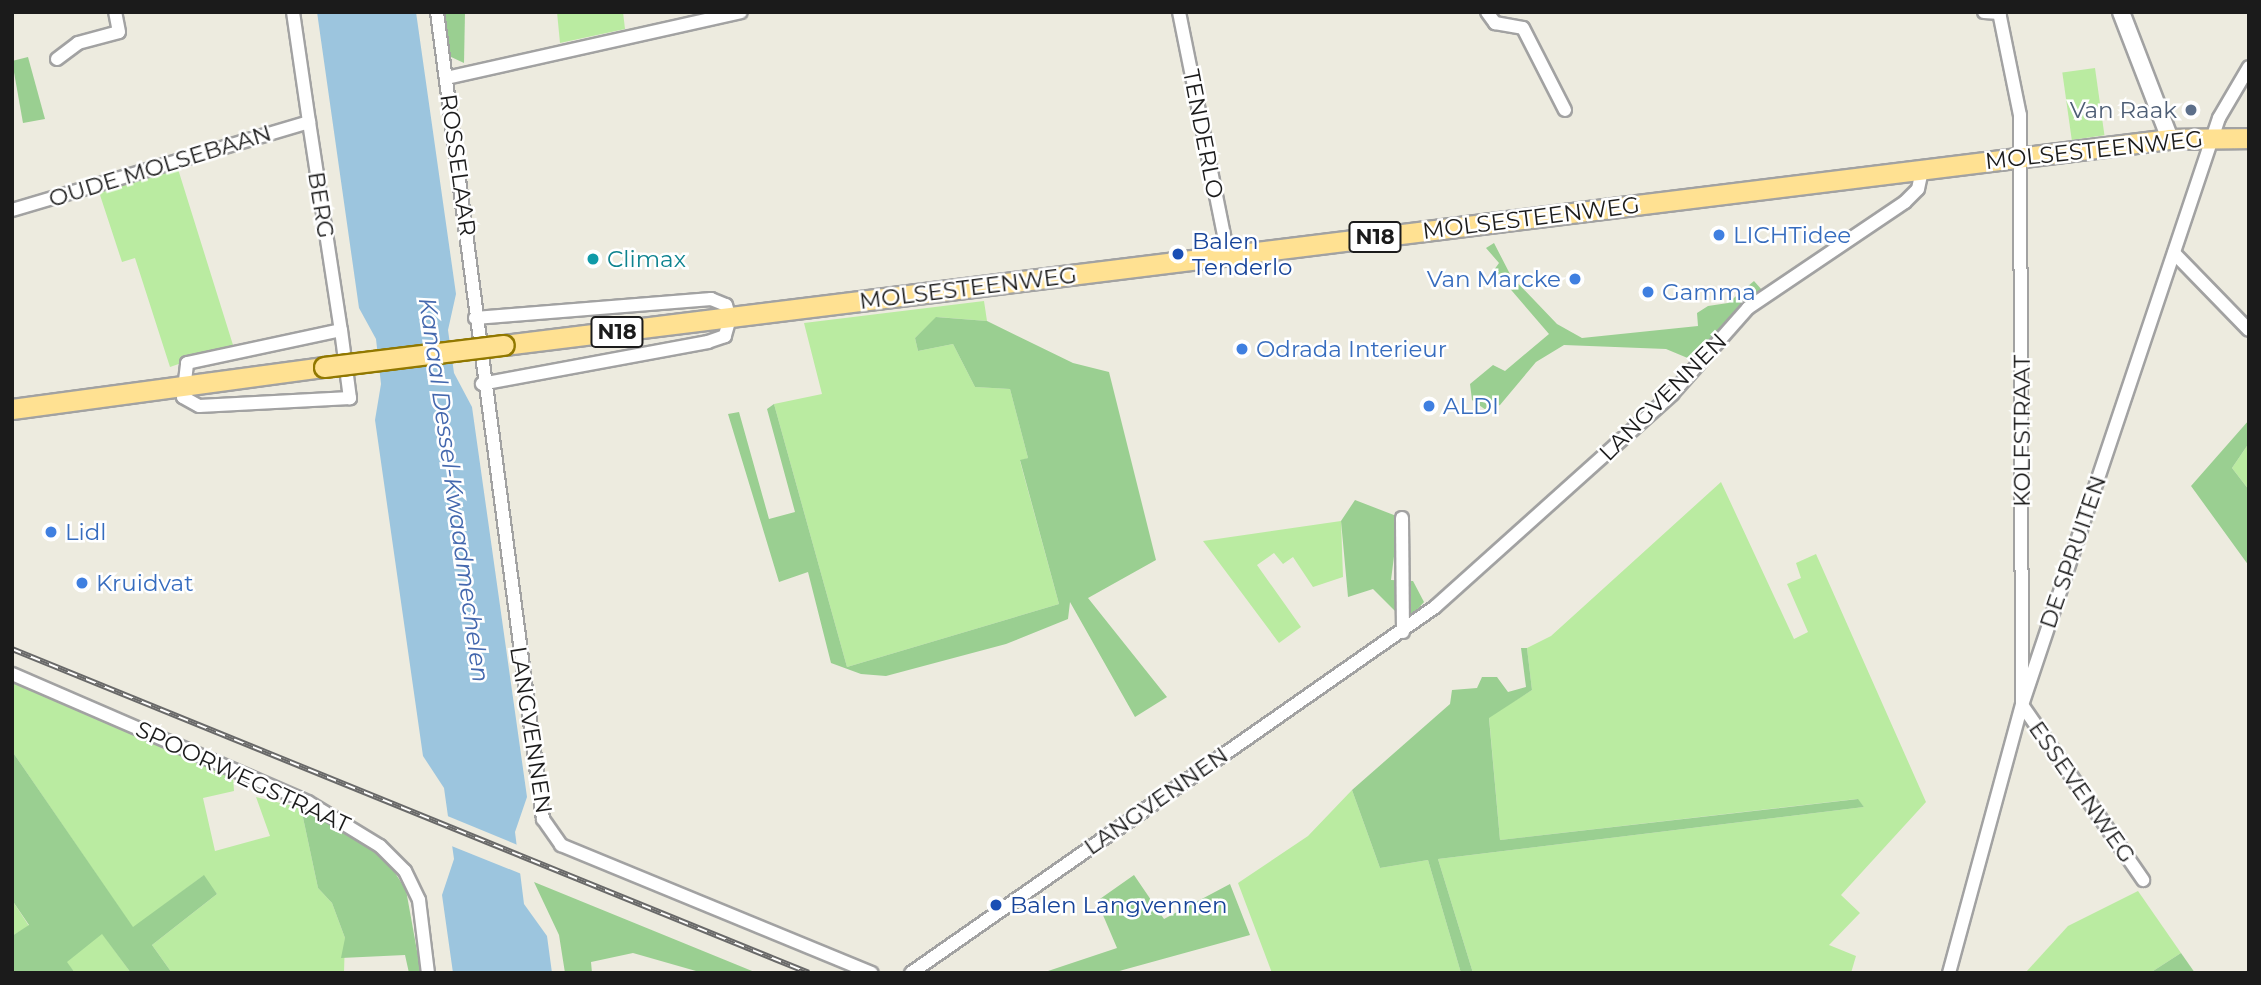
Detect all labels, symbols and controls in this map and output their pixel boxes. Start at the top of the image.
street label: TENDERLO [1177,67,1229,201]
street label: ROSSELAAR [434,92,482,238]
place label: Van Raak [2070,96,2177,124]
marker: Van Raak [2183,102,2199,118]
street label: OUDE MOLSEBAAN [45,119,275,213]
street label: MOLSESTEENWEG [1984,125,2204,175]
street label: BERG [302,170,340,240]
street label: MOLSESTEENWEG [1421,191,1641,245]
road number: N18 [1347,219,1403,254]
place label: LICHTidee [1733,221,1851,249]
place label: Balen Tenderlo [1192,227,1293,281]
marker: LICHTidee [1711,227,1727,243]
place label: Climax [607,245,686,273]
marker: Balen Tenderlo [1170,246,1186,262]
marker: Climax [585,251,601,267]
street label: MOLSESTEENWEG [858,261,1078,315]
place label: Van Marcke [1427,265,1561,293]
marker: Van Marcke [1567,271,1583,287]
place label: Gamma [1662,278,1756,306]
marker: Gamma [1640,284,1656,300]
water label: Kanaal Dessel-Kwaadmechelen [413,296,495,684]
road number: N18 [589,314,645,350]
street label: LANGVENNEN [1593,327,1733,467]
place label: Odrada Interieur [1256,335,1447,363]
marker: Odrada Interieur [1234,341,1250,357]
street label: KOLFSTRAAT [2008,355,2036,507]
place label: ALDI [1443,392,1499,420]
marker: ALDI [1421,398,1437,414]
street label: DE SPRUITEN [2034,472,2112,632]
place label: Lidl [65,518,107,546]
marker: Lidl [43,524,59,540]
place label: Kruidvat [96,569,194,597]
marker: Kruidvat [74,575,90,591]
street label: LANGVENNEN [504,644,558,816]
street label: SPOORWEGSTRAAT [131,715,355,839]
street label: ESSEVENWEG [2023,716,2141,868]
street label: LANGVENNEN [1079,741,1233,861]
place label: Balen Langvennen [1010,891,1228,919]
marker: Balen Langvennen [988,897,1004,913]

